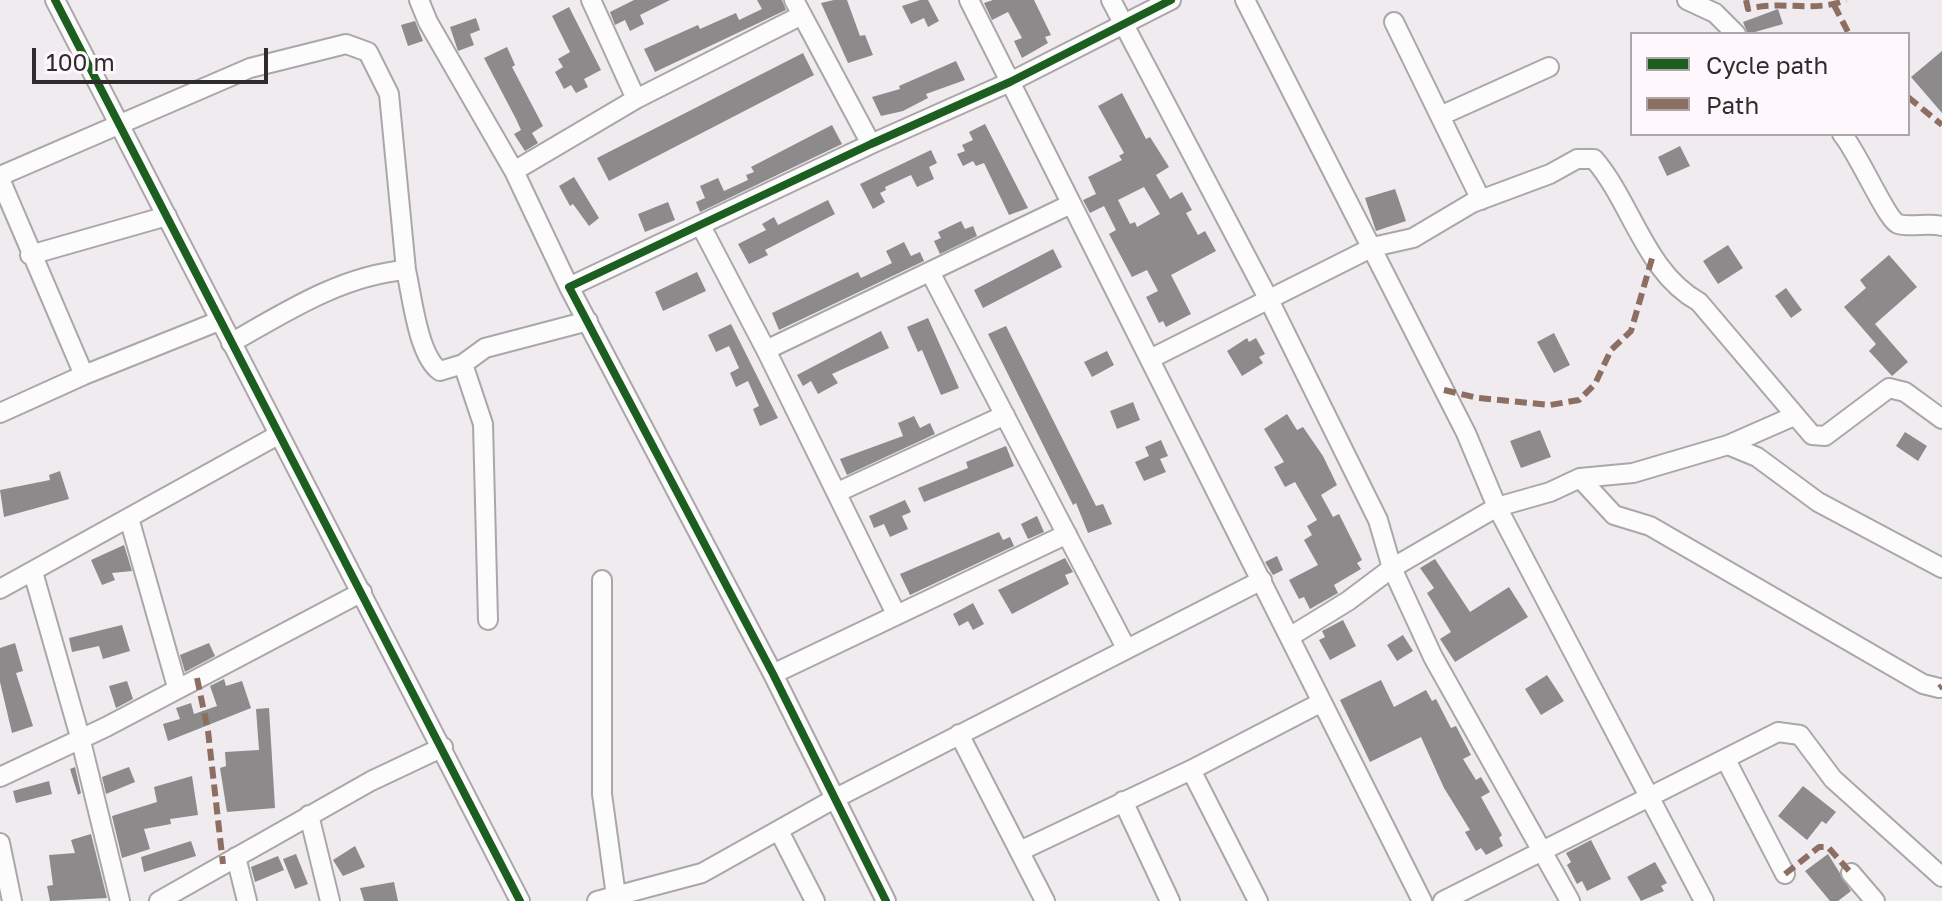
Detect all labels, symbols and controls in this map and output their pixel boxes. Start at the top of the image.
scale bar [36,32,272,82]
legend [1630,32,1910,136]
text: 100 m [46,47,115,76]
text: Cycle path [1706,50,1828,79]
text: Path [1706,90,1759,119]

